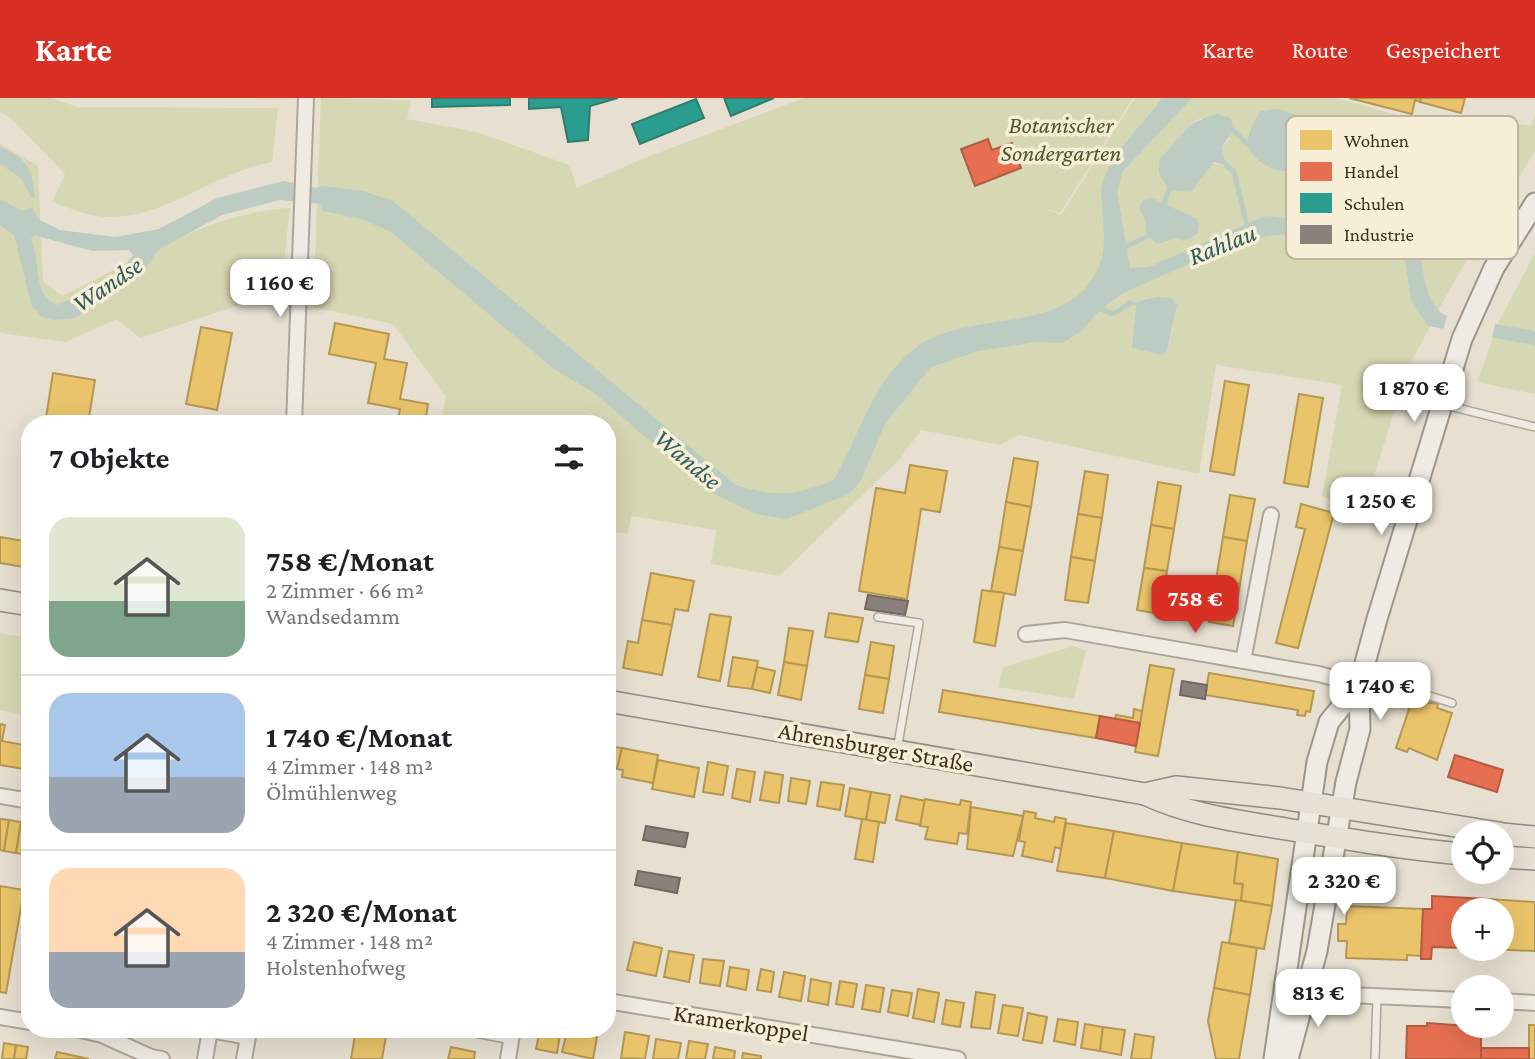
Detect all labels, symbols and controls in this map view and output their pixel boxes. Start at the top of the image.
text: Karte [35,31,112,68]
text: Karte [1202,36,1254,63]
text: Route [1292,36,1348,63]
text: Gespeichert [1386,36,1500,63]
park label: Botanischer Sondergarten [1001,111,1121,166]
legend [1286,116,1518,259]
text: Wohnen [1344,130,1409,151]
text: Handel [1344,161,1399,182]
text: Schulen [1344,193,1405,214]
water label: Rahlau [1184,218,1260,271]
text: Industrie [1344,224,1414,245]
water label: Wandse [67,250,148,318]
pin: 1 160 € [215,260,345,319]
text: 1 160 € [246,269,314,295]
pin: 1 870 € [1349,364,1479,424]
text: 1 870 € [1379,374,1449,400]
water label: Wandse [648,423,727,496]
icon: filters [550,438,588,476]
text: 7 Objekte [49,441,169,474]
pin: 1 250 € [1316,478,1446,537]
text: 1 250 € [1346,487,1416,513]
text: 758 €/Monat [266,544,434,577]
icon: home [105,545,189,629]
pin: 758 € [1146,575,1244,635]
text: 2 Zimmer · 66 m² [266,577,424,603]
text: 758 € [1168,585,1223,611]
text: Wandsedamm [266,603,400,629]
pin: 1 740 € [1315,662,1445,722]
text: 1 740 € [1346,672,1414,698]
street label: Ahrensburger Straße [776,716,976,777]
text: 1 740 €/Monat [266,720,452,753]
icon: home [105,721,189,805]
text: 4 Zimmer · 148 m² [266,753,433,779]
text: Ölmühlenweg [266,779,397,805]
map controls [1451,821,1514,1038]
button: locate [1451,821,1514,884]
pin: 2 320 € [1279,858,1409,917]
text: 2 320 € [1308,867,1380,893]
text: 2 320 €/Monat [266,895,457,928]
icon: home [105,896,189,980]
button: + [1451,898,1514,961]
text: 4 Zimmer · 148 m² [266,928,433,954]
text: Holstenhofweg [266,954,406,980]
pin: 813 € [1269,970,1367,1029]
button: − [1451,975,1514,1038]
text: 813 € [1292,979,1344,1005]
street label: Kramerkoppel [672,999,811,1047]

